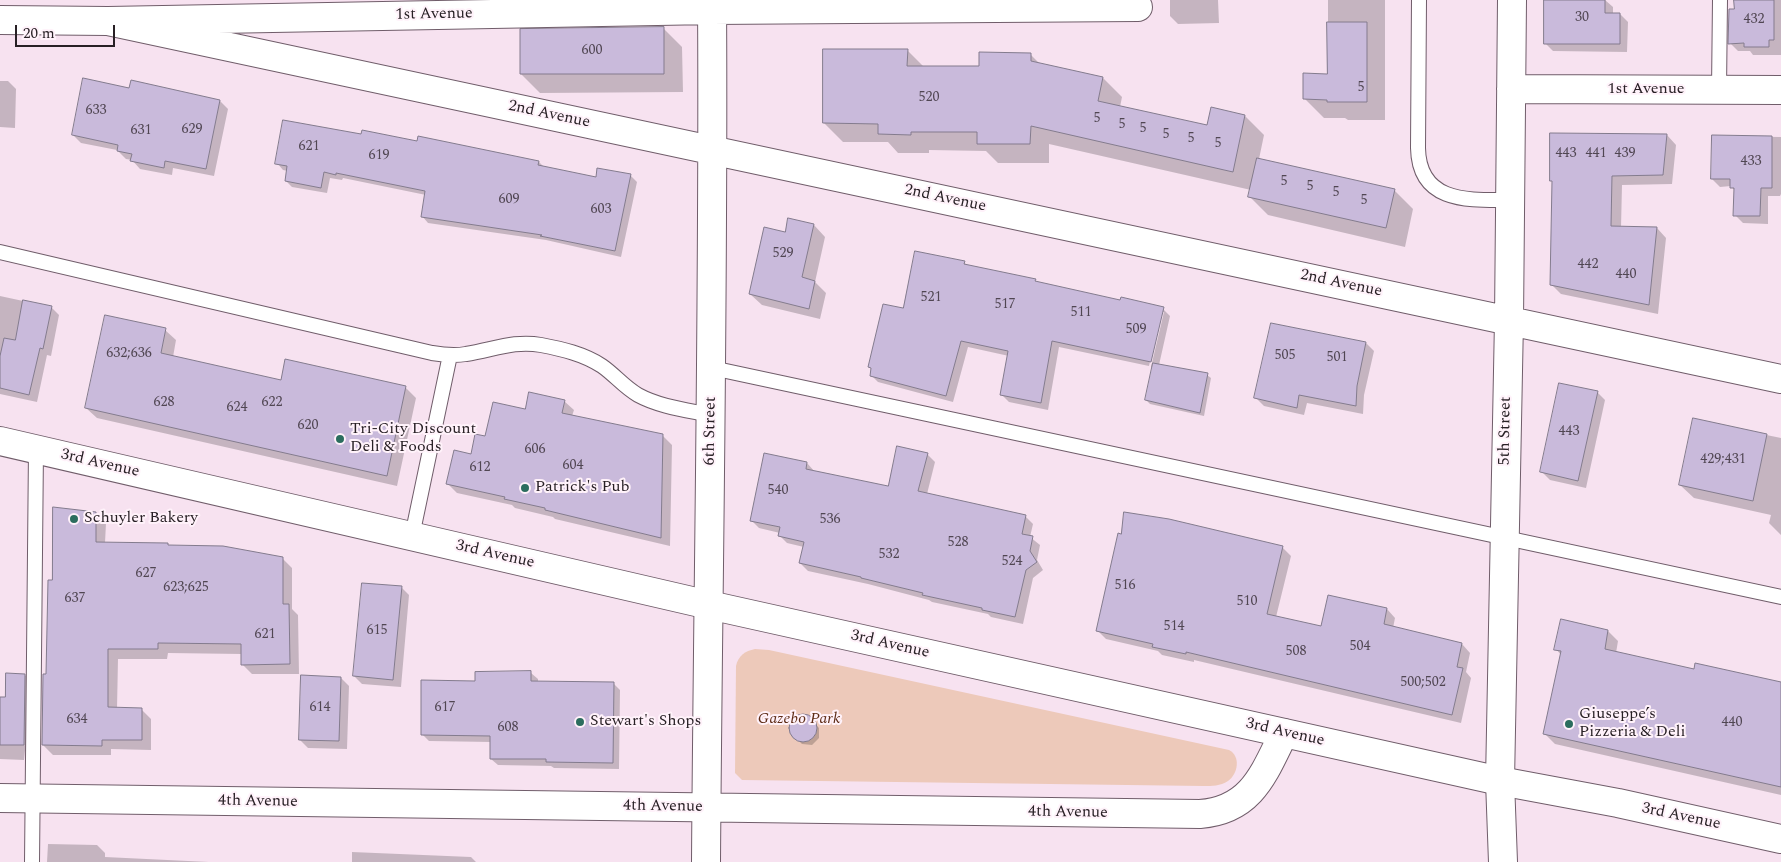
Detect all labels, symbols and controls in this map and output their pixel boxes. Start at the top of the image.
street label: 1st Avenue [395,5,473,25]
house number: 30 [1575,10,1589,26]
house number: 432 [1744,12,1764,28]
scale bar [18,15,118,47]
text: 20 m [23,22,55,45]
house number: 600 [582,43,602,59]
house number: 5 [1358,80,1364,96]
street label: 1st Avenue [1607,80,1685,100]
house number: 520 [919,90,939,106]
street label: 2nd Avenue [506,97,592,133]
house number: 633 [86,103,106,119]
house number: 5 [1094,111,1100,127]
house number: 5 [1119,117,1125,133]
house number: 5 [1140,121,1146,137]
house number: 629 [182,122,202,138]
house number: 631 [131,123,151,139]
house number: 5 [1163,127,1169,143]
house number: 5 [1188,131,1194,147]
house number: 5 [1215,136,1221,152]
house number: 621 [299,139,319,155]
house number: 443 [1556,146,1576,162]
house number: 441 [1586,146,1606,162]
house number: 439 [1615,146,1635,162]
house number: 619 [369,148,389,164]
house number: 433 [1741,154,1761,170]
house number: 5 [1281,174,1287,190]
house number: 5 [1307,179,1313,195]
street label: 2nd Avenue [902,181,988,217]
house number: 5 [1333,185,1339,201]
house number: 609 [499,192,519,208]
house number: 5 [1361,193,1367,209]
house number: 603 [591,202,611,218]
house number: 529 [773,246,793,262]
house number: 442 [1578,257,1598,273]
street label: 2nd Avenue [1298,266,1384,302]
house number: 440 [1616,267,1636,283]
house number: 521 [921,290,941,306]
house number: 517 [995,297,1015,313]
house number: 511 [1071,305,1091,321]
house number: 509 [1126,322,1146,338]
house number: 632;636 [106,346,152,362]
house number: 505 [1275,348,1295,364]
house number: 501 [1327,350,1347,366]
house number: 628 [154,395,174,411]
house number: 622 [262,395,282,411]
street label: 6th Street [701,396,721,466]
street label: 5th Street [1496,396,1516,466]
house number: 624 [227,400,247,416]
house number: 620 [298,418,318,434]
place label: Tri-City Discount Deli & Foods [350,420,476,458]
house number: 443 [1559,424,1579,440]
marker: Tri-City Discount Deli & Foods [334,433,346,445]
house number: 606 [525,442,545,458]
street label: 3rd Avenue [59,446,141,482]
house number: 429;431 [1700,452,1746,468]
house number: 604 [563,458,583,474]
house number: 612 [470,460,490,476]
place label: Patrick's Pub [535,478,630,498]
marker: Patrick's Pub [519,482,531,494]
house number: 540 [768,483,788,499]
place label: Schuyler Bakery [84,509,198,529]
house number: 536 [820,512,840,528]
marker: Schuyler Bakery [68,513,80,525]
house number: 528 [948,535,968,551]
street label: 3rd Avenue [454,537,536,573]
house number: 532 [879,547,899,563]
house number: 524 [1002,554,1022,570]
house number: 627 [136,566,156,582]
house number: 516 [1115,578,1135,594]
house number: 623;625 [163,580,209,596]
house number: 637 [65,591,85,607]
house number: 510 [1237,594,1257,610]
house number: 514 [1164,619,1184,635]
house number: 615 [367,623,387,639]
house number: 621 [255,627,275,643]
street label: 3rd Avenue [849,627,931,663]
house number: 504 [1350,639,1370,655]
house number: 508 [1286,644,1306,660]
house number: 500;502 [1400,675,1446,691]
house number: 614 [310,700,330,716]
house number: 617 [435,700,455,716]
place label: Giuseppe’s Pizzeria & Deli [1579,705,1685,743]
park label: Gazebo Park [758,710,840,730]
house number: 634 [67,712,87,728]
place label: Stewart's Shops [590,712,701,732]
street label: 3rd Avenue [1244,715,1326,751]
house number: 440 [1722,715,1742,731]
marker: Stewart's Shops [574,716,586,728]
marker: Giuseppe’s Pizzeria & Deli [1563,718,1575,730]
house number: 608 [498,720,518,736]
street label: 4th Avenue [218,792,298,812]
street label: 4th Avenue [623,797,703,817]
street label: 3rd Avenue [1640,799,1722,835]
street label: 4th Avenue [1028,803,1108,823]

